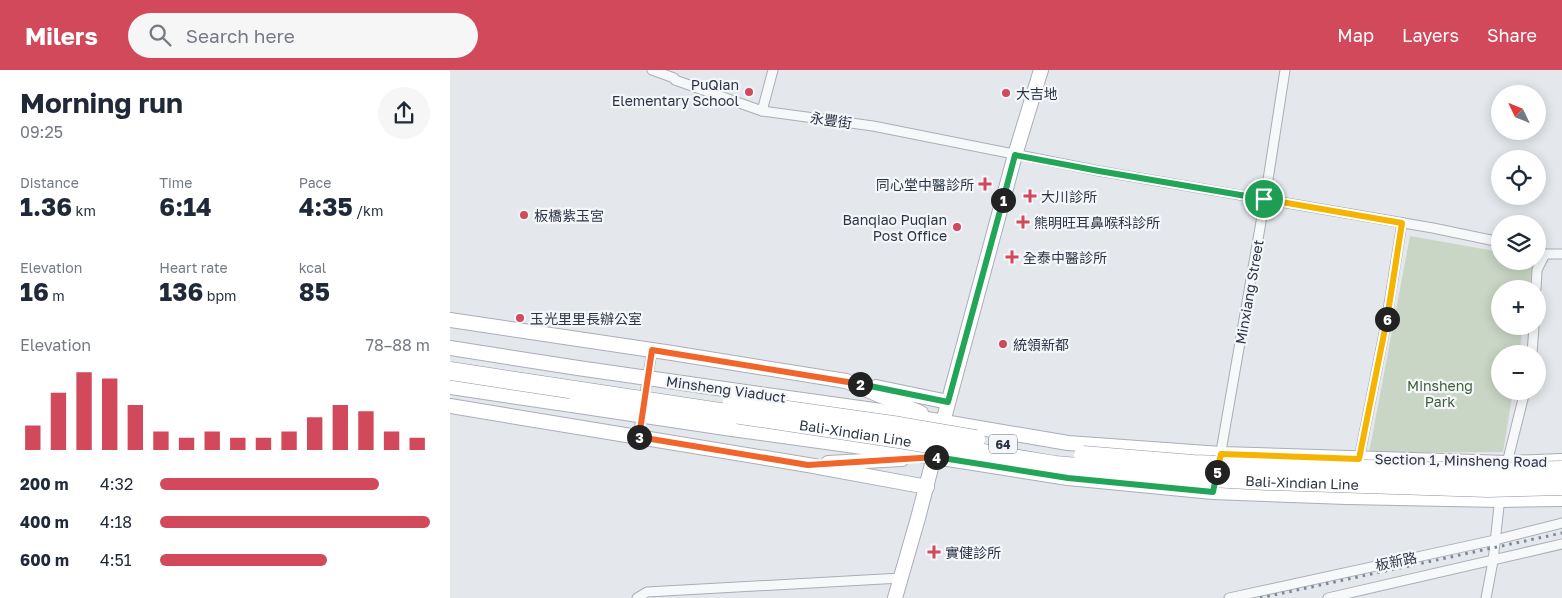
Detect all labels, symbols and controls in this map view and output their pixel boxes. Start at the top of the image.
search box [128,13,478,58]
text: Milers [25,21,98,50]
icon: search [146,21,174,49]
text: Search here [186,24,295,47]
text: Map [1337,24,1374,46]
text: Layers [1402,24,1459,46]
text: Share [1487,24,1537,46]
place label: PuQian Elementary School [612,76,739,109]
place label: 大吉地 [1016,85,1058,102]
north arrow [1491,85,1546,140]
map controls [1491,85,1546,400]
text: Morning run [20,86,183,119]
marker: PuQian Elementary School [743,86,755,98]
button: share [378,87,430,139]
marker: 大吉地 [1000,87,1012,99]
street label: 永豐街 [809,109,853,131]
text: 09:25 [20,122,63,142]
button: locate [1491,150,1546,205]
text: Distance [20,174,79,191]
text: Time [159,174,192,191]
text: Pace [299,174,331,191]
place label: 同心堂中醫診所 [876,176,974,193]
marker: 同心堂中醫診所 [978,177,992,191]
pin [1243,178,1285,220]
icon: arrive [1250,185,1278,213]
pin: 1 [990,188,1016,212]
place label: 大川診所 [1041,188,1097,205]
marker: 大川診所 [1023,189,1037,203]
text: 1.36 [20,191,72,222]
text: 6:14 [159,191,212,222]
text: 4:35 [299,191,353,222]
text: 1 [1000,192,1007,209]
text: km [72,202,96,219]
text: /km [353,202,383,219]
place label: 板橋紫玉宮 [534,207,604,224]
marker: 板橋紫玉宮 [518,209,530,221]
place label: Banqiao Puqian Post Office [842,211,947,244]
place label: 熊明旺耳鼻喉科診所 [1034,214,1160,231]
marker: 熊明旺耳鼻喉科診所 [1016,215,1030,229]
button: layers [1491,215,1546,270]
marker: Banqiao Puqian Post Office [951,221,963,233]
street label: Minxiang Street [1231,238,1267,346]
place label: 全泰中醫診所 [1023,249,1107,266]
marker: 全泰中醫診所 [1005,250,1019,264]
text: Elevation [20,259,82,276]
text: Heart rate [159,259,228,276]
text: kcal [299,259,326,276]
text: 16 [20,276,49,307]
text: 136 [159,276,203,307]
text: 85 [299,276,330,307]
button: + [1491,280,1546,335]
text: m [49,287,65,304]
text: bpm [203,287,236,304]
pin: 6 [1374,306,1400,332]
place label: 玉光里里長辦公室 [530,310,642,327]
text: 6 [1383,311,1392,328]
marker: 玉光里里長辦公室 [514,312,526,324]
text: Elevation [20,335,91,355]
text: 78–88 m [366,335,430,355]
place label: 統領新都 [1013,336,1069,353]
marker: 統領新都 [997,338,1009,350]
button: − [1491,345,1546,400]
street label: Minsheng Viaduct [665,372,787,406]
pin: 2 [848,372,872,396]
text: 2 [856,376,865,393]
park label: Minsheng Park [1407,377,1473,410]
street label: Bali-Xindian Line [798,415,913,449]
pin: 3 [626,424,652,450]
text: 3 [635,429,644,446]
road number: 64 [989,434,1017,454]
pin: 4 [924,444,948,470]
text: 4 [932,449,941,466]
street label: Section 1, Minsheng Road [1375,450,1547,470]
pin: 5 [1204,460,1230,484]
text: 5 [1213,464,1222,481]
street label: Bali-Xindian Line [1245,471,1359,492]
text: 200 m [20,474,69,494]
text: 4:32 [100,474,133,494]
text: 400 m [20,512,69,532]
text: 4:18 [100,512,132,532]
place label: 實健診所 [945,544,1001,561]
marker: 實健診所 [927,545,941,559]
street label: 板新路 [1374,548,1418,574]
text: 600 m [20,550,69,570]
text: 4:51 [100,550,132,570]

